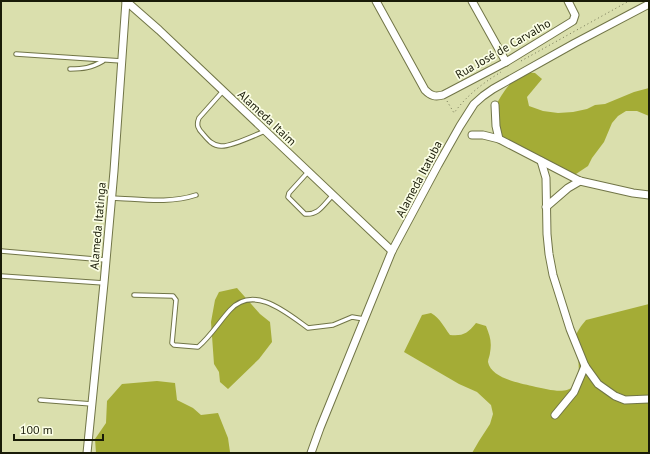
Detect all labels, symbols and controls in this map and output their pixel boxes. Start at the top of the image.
street label: Rua José de Carvalho [452,15,553,82]
street label: Alameda Itaim [235,87,300,148]
street label: Alameda Itatuba [392,138,445,220]
street label: Alameda Itatinga [86,182,109,270]
scale bar [14,416,103,442]
text: 100 m [20,422,53,437]

